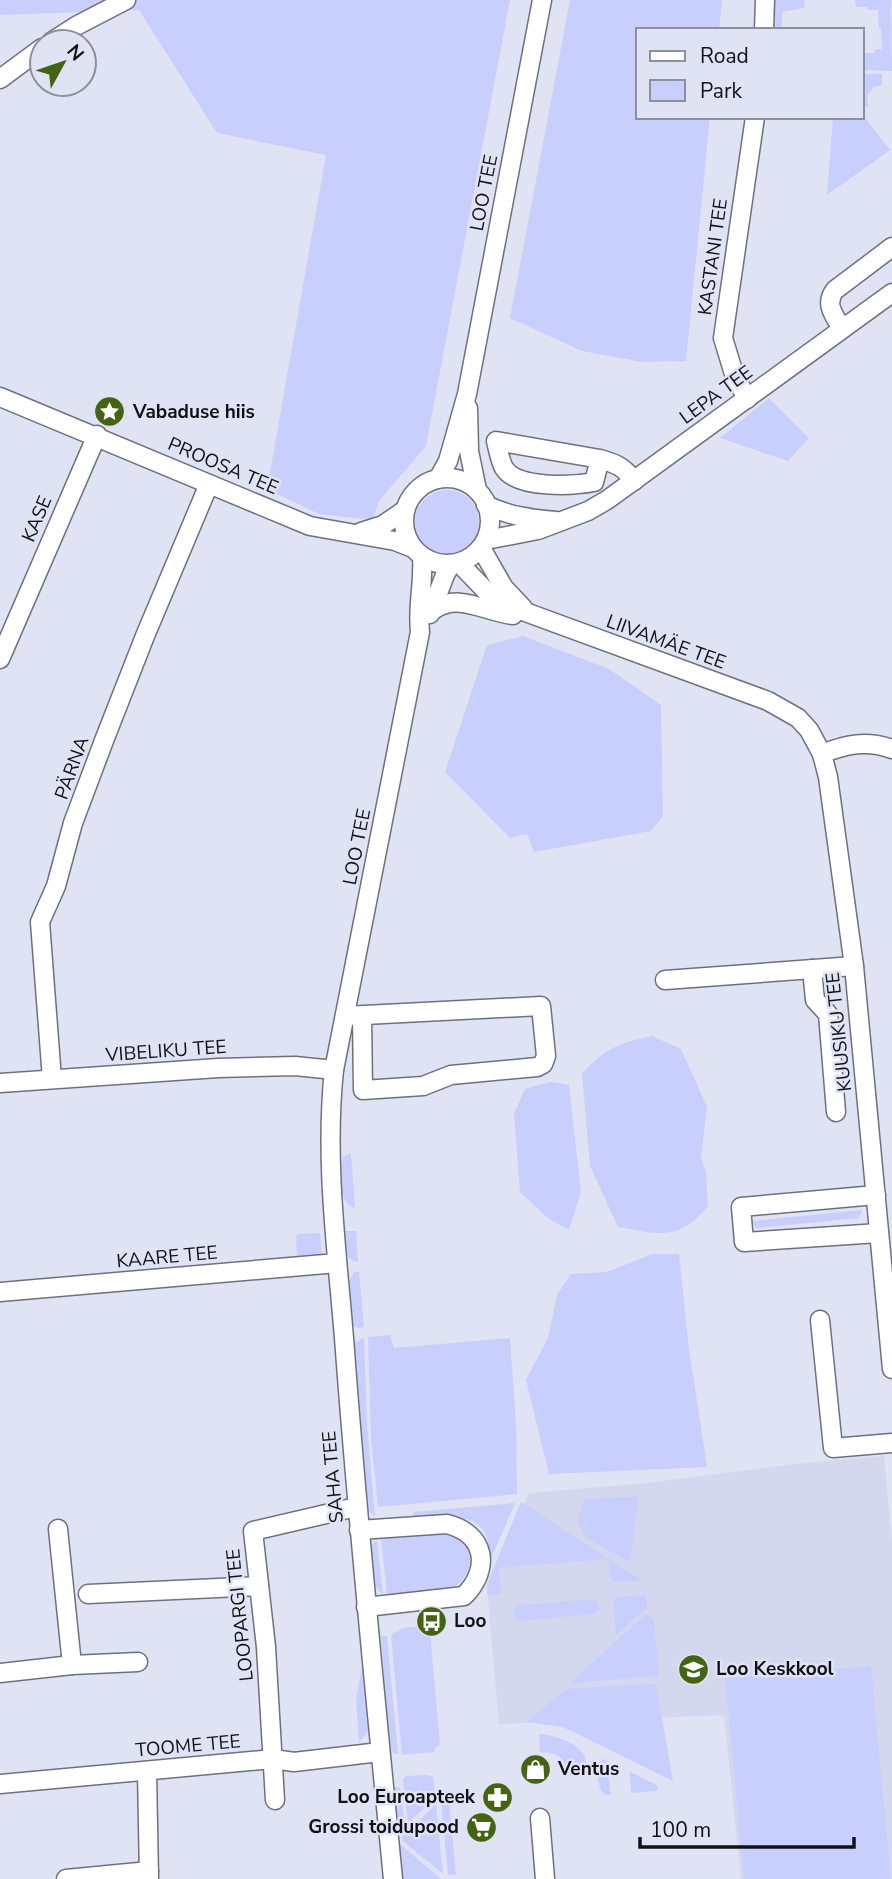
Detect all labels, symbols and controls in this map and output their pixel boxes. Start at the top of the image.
north arrow [28,28,98,98]
legend [636,28,864,119]
text: N [61,39,90,67]
text: Road [700,42,749,70]
text: Park [700,77,742,105]
street label: LOO TEE [464,153,504,233]
street label: KASTANI TEE [692,197,734,317]
street label: LEPA TEE [674,360,758,430]
place icon: Vabaduse hiis [93,395,127,429]
place label: Vabaduse hiis [132,399,255,425]
street label: PROOSA TEE [164,431,282,501]
street label: KASE [16,492,58,546]
street label: LIIVAMÄE TEE [603,608,729,676]
street label: PÄRNA [49,733,95,803]
street label: LOO TEE [337,807,377,887]
street label: KUUSIKU TEE [820,971,858,1093]
street label: VIBELIKU TEE [104,1034,227,1068]
street label: KAARE TEE [115,1240,219,1274]
street label: SAHA TEE [316,1430,350,1524]
street label: LOOPARGI TEE [220,1547,260,1683]
bus stop icon: Loo [414,1604,448,1638]
place label: Loo [454,1608,487,1634]
school or university icon: Loo Keskkool [676,1652,710,1686]
place label: Loo Keskkool [716,1656,834,1682]
street label: TOOME TEE [134,1728,242,1764]
shop icon: Ventus [518,1752,552,1786]
place label: Ventus [557,1756,619,1782]
pharmacy icon: Loo Euroapteek [481,1780,515,1814]
place label: Loo Euroapteek [337,1784,476,1810]
scale bar [640,1806,854,1850]
supermarket icon: Grossi toidupood [465,1810,499,1844]
place label: Grossi toidupood [308,1814,459,1840]
text: 100 m [650,1816,711,1844]

